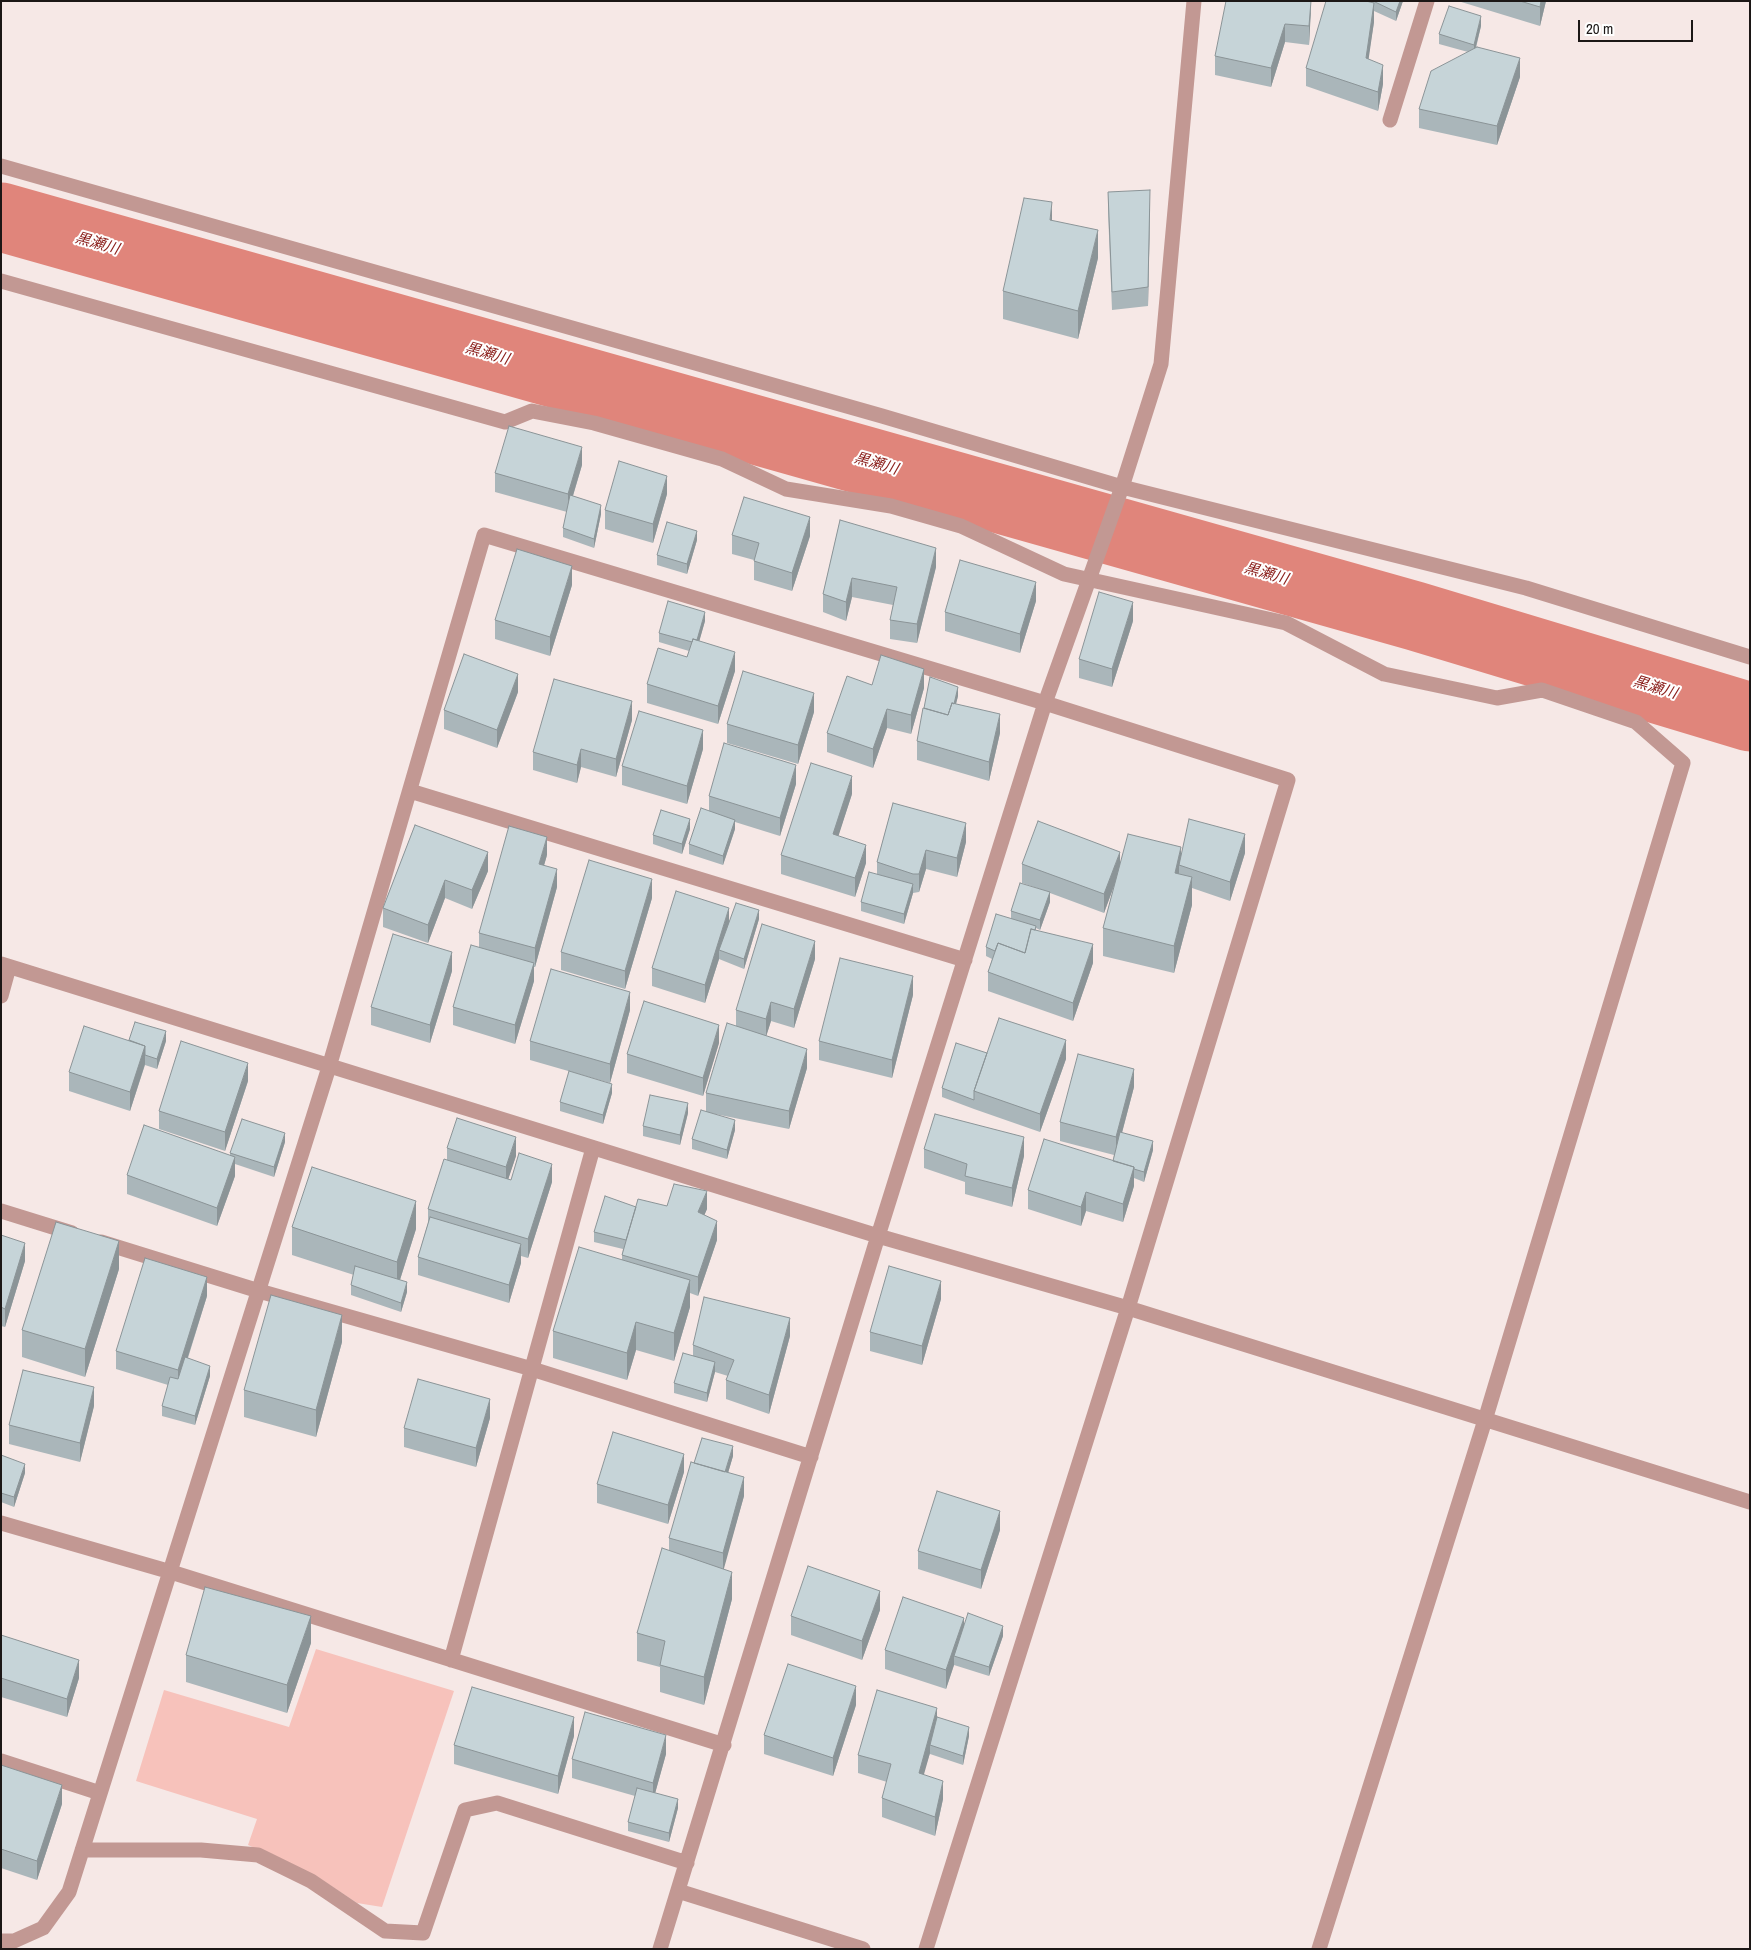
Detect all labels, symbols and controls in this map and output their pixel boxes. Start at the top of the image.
scale bar [1581,10,1696,42]
text: 20 m [1586,18,1613,39]
water label: 黒瀬川 [73,229,121,259]
water label: 黒瀬川 [463,339,511,369]
water label: 黒瀬川 [852,449,900,479]
water label: 黒瀬川 [1242,559,1290,589]
water label: 黒瀬川 [1631,673,1679,703]

